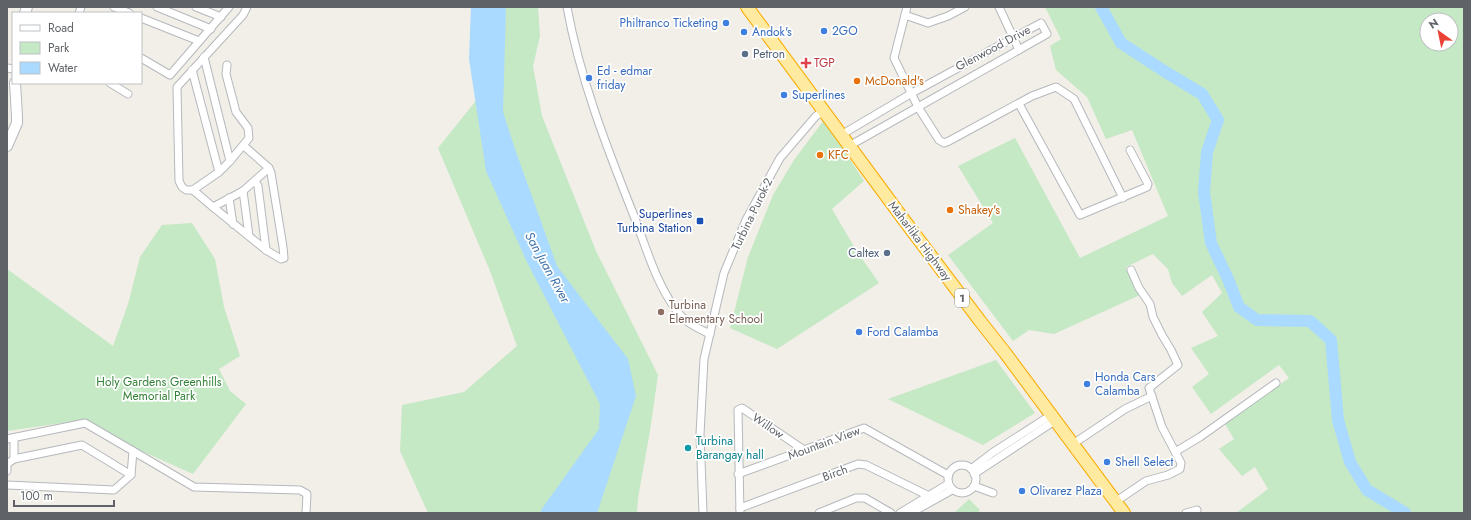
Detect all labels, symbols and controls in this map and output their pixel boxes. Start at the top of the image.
legend [12,12,142,84]
north arrow [1419,12,1459,52]
place label: Philtranco Ticketing [619,14,718,32]
text: N [1426,15,1442,33]
marker: Philtranco Ticketing [721,18,731,28]
text: Road [48,19,74,37]
street label: Glenwood Drive [952,21,1034,75]
place label: 2GO [832,22,858,40]
place label: Andok's [752,23,792,41]
marker: 2GO [819,26,829,36]
marker: Andok's [739,27,749,37]
text: Park [48,39,70,57]
place label: Petron [753,45,785,63]
marker: Petron [740,49,750,59]
place label: TGP [814,54,835,72]
marker: TGP [801,58,811,68]
text: Water [48,59,79,77]
place label: Ed - edmar friday [597,62,653,94]
place label: McDonald's [865,72,924,90]
marker: Ed - edmar friday [584,73,594,83]
marker: McDonald's [852,76,862,86]
place label: Superlines [792,86,845,104]
marker: Superlines [779,90,789,100]
place label: KFC [828,146,849,164]
marker: KFC [815,150,825,160]
street label: Turbina Purok-2 [727,175,777,253]
street label: Maharlika Highway [884,197,957,285]
place label: Shakey's [958,201,1000,219]
place label: Superlines Turbina Station [617,205,692,237]
marker: Shakey's [945,205,955,215]
marker: Superlines Turbina Station [695,216,705,226]
water label: San Juan River [520,228,575,307]
place label: Caltex [848,244,880,262]
marker: Caltex [882,248,892,258]
road number: 1 [955,289,969,307]
place label: Turbina Elementary School [669,296,763,328]
marker: Turbina Elementary School [656,307,666,317]
place label: Ford Calamba [867,323,938,341]
marker: Ford Calamba [854,327,864,337]
place label: Honda Cars Calamba [1095,368,1156,400]
park label: Holy Gardens Greenhills Memorial Park [96,373,222,405]
marker: Honda Cars Calamba [1082,379,1092,389]
street label: Willow [748,409,788,444]
street label: Mountain View [785,421,863,464]
place label: Turbina Barangay hall [696,432,764,464]
marker: Turbina Barangay hall [683,443,693,453]
place label: Shell Select [1115,453,1174,471]
marker: Shell Select [1102,457,1112,467]
street label: Birch [820,460,850,486]
scale bar [14,482,114,508]
place label: Olivarez Plaza [1030,482,1102,500]
marker: Olivarez Plaza [1017,486,1027,496]
text: 100 m [20,487,53,505]

